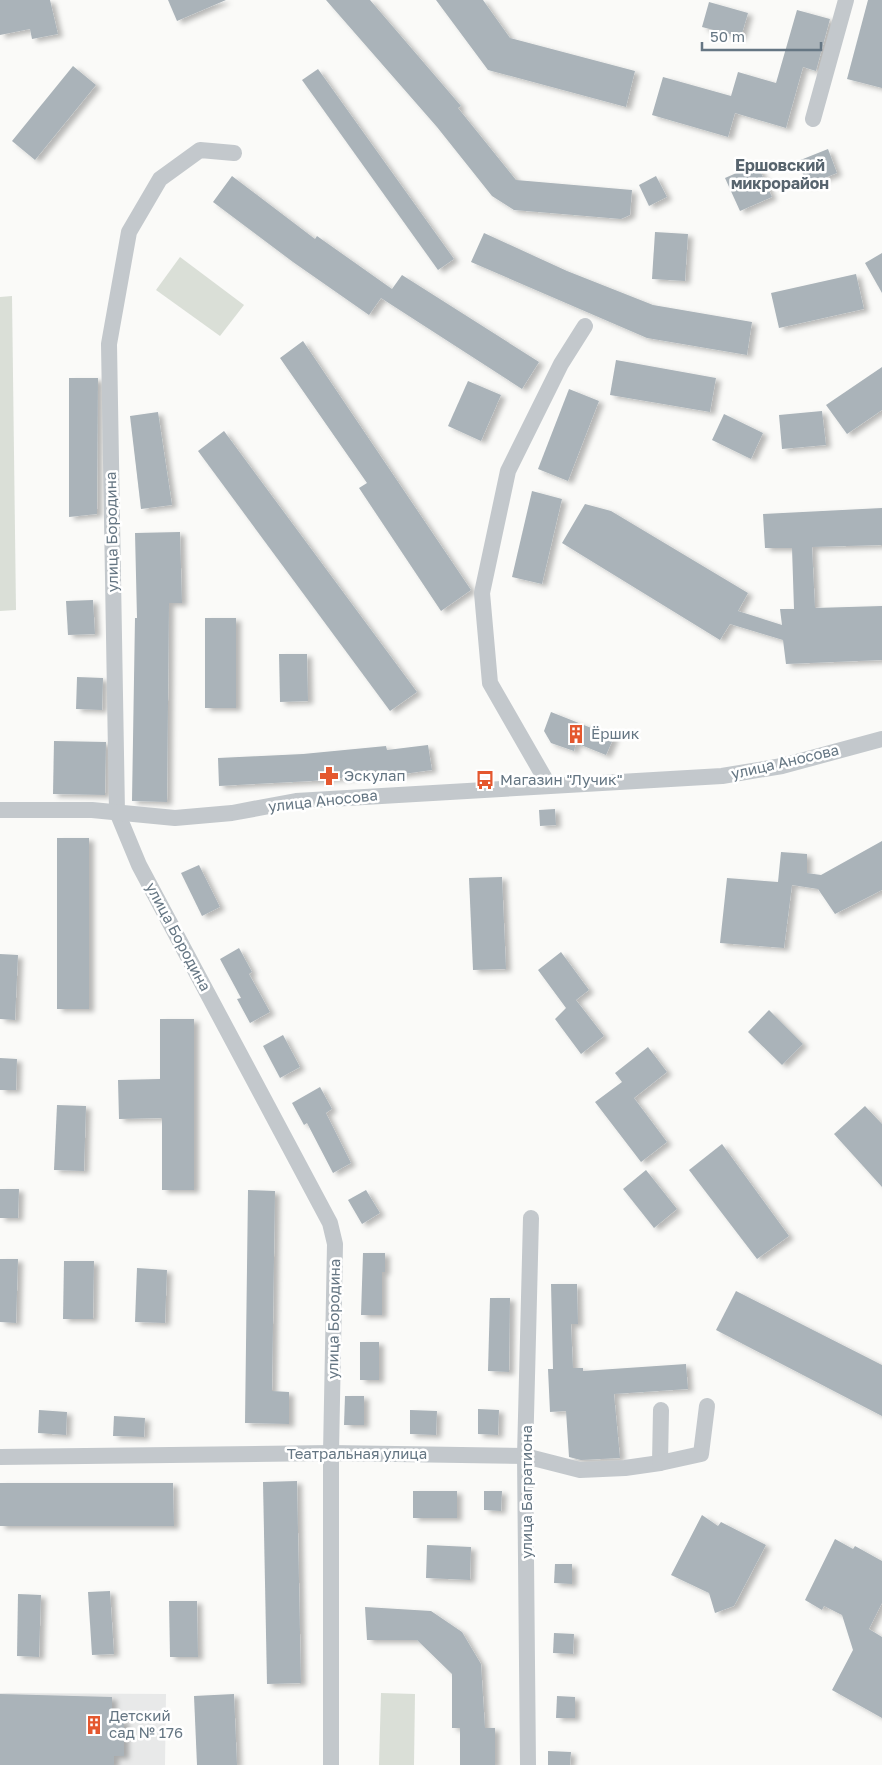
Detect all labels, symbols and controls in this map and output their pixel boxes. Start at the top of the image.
scale bar [702,20,821,52]
text: 50 m [710,27,745,45]
district label: Ершовский микрорайон [731,155,829,193]
street label: улица Бородина [101,472,121,592]
building icon: Ёршик [565,723,587,745]
place label: Ёршик [591,724,640,742]
street label: улица Аносова [729,740,840,782]
pharmacy icon: Эскулап [318,765,340,787]
place label: Эскулап [344,766,406,784]
bus stop icon: Магазин "Лучик" [474,769,496,791]
place label: Магазин "Лучик" [500,770,623,788]
street label: улица Аносова [267,785,379,815]
street label: улица Бородина [143,879,215,994]
street label: улица Бородина [323,1259,343,1379]
street label: улица Багратиона [517,1425,535,1559]
street label: Театральная улица [287,1444,427,1462]
place label: Детский сад № 176 [109,1706,183,1741]
building icon: Детский сад № 176 [83,1714,105,1736]

